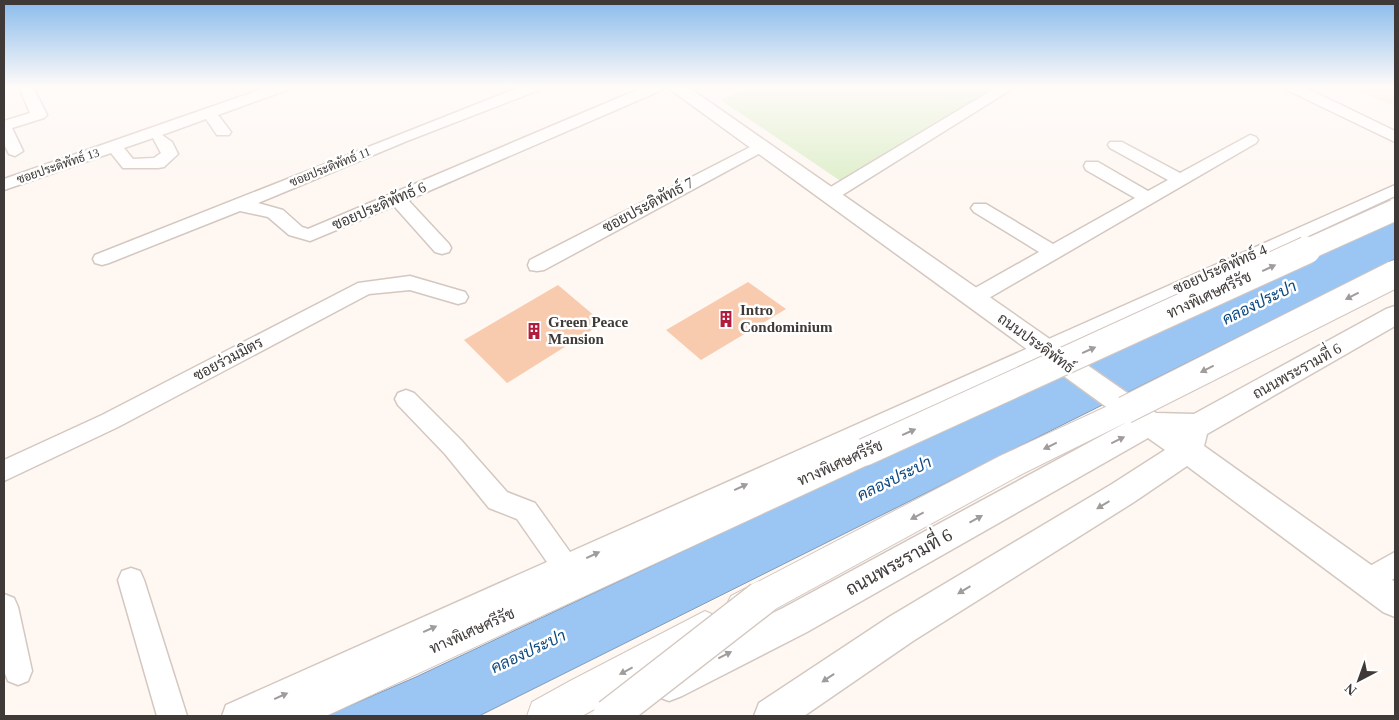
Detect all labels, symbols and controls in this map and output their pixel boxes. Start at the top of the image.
street label: ซอยประดิพัทธ์ 11 [287,143,373,190]
street label: ซอยประดิพัทธ์ 13 [14,144,101,187]
street label: ซอยประดิพัทธ์ 7 [599,172,697,236]
street label: ซอยประดิพัทธ์ 6 [329,177,429,233]
street label: ซอยประดิพัทธ์ 4 [1170,239,1270,297]
one-way arrow [1262,263,1276,271]
street label: ทางพิเศษศรีรัช [1163,267,1254,322]
water label: คลองประปา [1219,277,1299,328]
one-way arrow [1345,292,1359,300]
place label: Intro Condominium [740,302,833,335]
street label: ถนนประดิพัทธ์ [995,308,1079,376]
building icon: Intro Condominium [716,309,736,329]
place label: Green Peace Mansion [548,314,628,347]
building icon: Green Peace Mansion [524,321,544,341]
street label: ซอยร่วมมิตร [190,332,265,384]
street label: ถนนพระรามที่ 6 [1247,334,1344,402]
one-way arrow [1082,346,1096,354]
one-way arrow [1200,365,1214,373]
one-way arrow [902,428,916,436]
street label: ทางพิเศษศรีรัช [794,435,885,489]
one-way arrow [1111,436,1125,444]
one-way arrow [1043,443,1057,451]
water label: คลองประปา [854,453,934,504]
one-way arrow [734,483,748,491]
one-way arrow [1096,501,1110,510]
one-way arrow [909,512,924,520]
one-way arrow [969,514,982,523]
street label: ถนนพระรามที่ 6 [839,519,956,599]
one-way arrow [586,551,601,559]
one-way arrow [958,585,971,594]
street label: ทางพิเศษศรีรัช [426,603,517,657]
one-way arrow [422,625,437,634]
water label: คลองประปา [488,627,569,676]
one-way arrow [718,651,733,659]
north arrow [1334,655,1384,705]
one-way arrow [619,667,633,675]
one-way arrow [821,673,834,683]
text: N [1342,680,1360,698]
one-way arrow [274,692,288,700]

